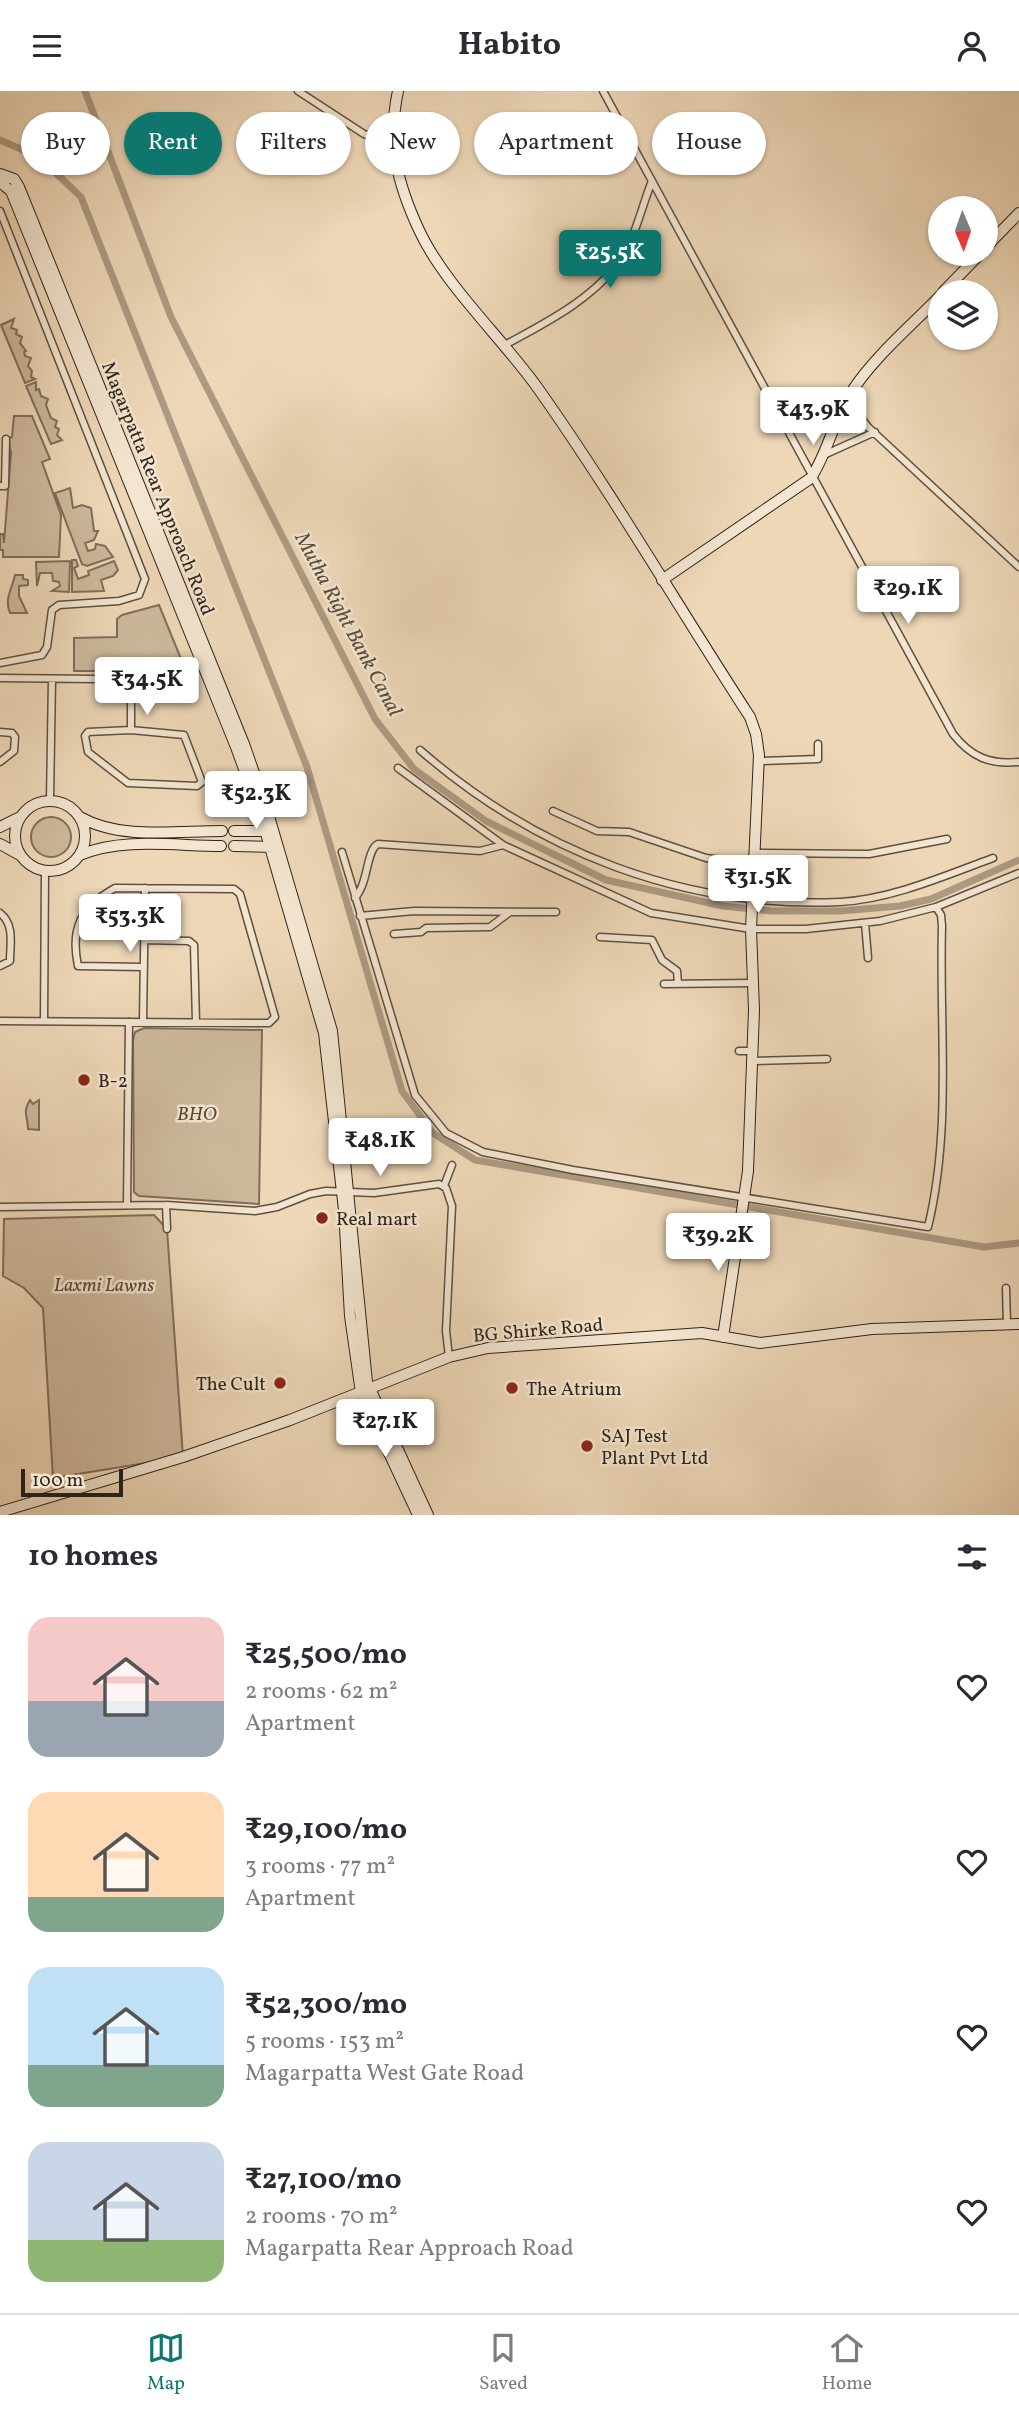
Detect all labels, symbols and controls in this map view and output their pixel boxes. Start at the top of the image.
text: Habito [458,24,561,68]
icon: menu [28,27,66,65]
icon: person [953,27,991,65]
chip: Buy [21,112,110,175]
chip: Rent [124,112,222,175]
chip: Filters [236,112,351,175]
chip: New [365,112,460,175]
chip: Apartment [474,112,638,175]
chip: House [652,112,766,175]
north arrow [928,196,998,266]
map controls [928,196,998,350]
pin: ₹25.5K [553,231,667,290]
text: ₹25.5K [575,237,645,269]
button: layers [928,280,998,350]
street label: Magarpatta Rear Approach Road [94,358,220,620]
pin: ₹43.9K [756,387,870,447]
text: ₹43.9K [776,394,850,426]
water label: Mutha Right Bank Canal [286,527,409,722]
pin: ₹29.1K [851,567,965,626]
text: ₹29.1K [873,573,943,605]
pin: ₹34.5K [90,657,204,717]
text: ₹34.5K [111,664,183,696]
pin: ₹52.3K [199,771,313,831]
text: ₹52.3K [221,778,291,810]
pin: ₹31.5K [701,855,815,915]
text: ₹31.5K [724,862,792,894]
pin: ₹53.3K [73,895,187,954]
text: ₹53.3K [95,901,165,933]
place label: B-2 [98,1069,128,1095]
marker: B-2 [76,1072,92,1088]
park label: BHO [177,1102,218,1128]
pin: ₹48.1K [323,1119,437,1178]
text: ₹48.1K [344,1125,416,1157]
place label: Real mart [336,1207,418,1233]
marker: Real mart [314,1210,330,1226]
pin: ₹39.2K [661,1213,775,1273]
text: ₹39.2K [682,1220,754,1252]
park label: Laxmi Lawns [54,1273,154,1299]
street label: BG Shirke Road [472,1312,604,1350]
place label: The Cult [196,1372,266,1398]
marker: The Cult [272,1375,288,1391]
place label: The Atrium [526,1377,622,1403]
marker: The Atrium [504,1380,520,1396]
pin: ₹27.1K [328,1399,442,1459]
text: ₹27.1K [352,1406,418,1438]
place label: SAJ Test Plant Pvt Ltd [601,1424,708,1472]
marker: SAJ Test Plant Pvt Ltd [579,1438,595,1454]
scale bar [21,1466,122,1498]
text: 100 m [32,1468,83,1494]
text: 10 homes [28,1536,158,1578]
icon: filters [953,1538,991,1576]
text: ₹25,500/mo [245,1634,407,1676]
icon: home [84,1645,168,1729]
icon: heart [953,1668,991,1706]
text: 2 rooms · 62 m² [245,1676,397,1708]
text: Apartment [245,1708,356,1740]
text: ₹29,100/mo [245,1809,407,1851]
icon: home [84,1820,168,1904]
icon: heart [953,1843,991,1881]
text: 3 rooms · 77 m² [245,1851,395,1883]
text: Apartment [245,1883,356,1915]
text: ₹52,300/mo [245,1984,407,2026]
icon: home [84,1995,168,2079]
icon: heart [953,2018,991,2056]
text: 5 rooms · 153 m² [245,2026,404,2058]
text: Magarpatta West Gate Road [245,2058,524,2090]
text: ₹27,100/mo [245,2159,402,2201]
icon: home [84,2170,168,2254]
icon: heart [953,2193,991,2231]
text: 2 rooms · 70 m² [245,2201,398,2233]
text: Magarpatta Rear Approach Road [245,2233,574,2265]
tab: Map [147,2329,185,2397]
tab: Saved [479,2329,528,2397]
tab: Home [822,2329,872,2397]

